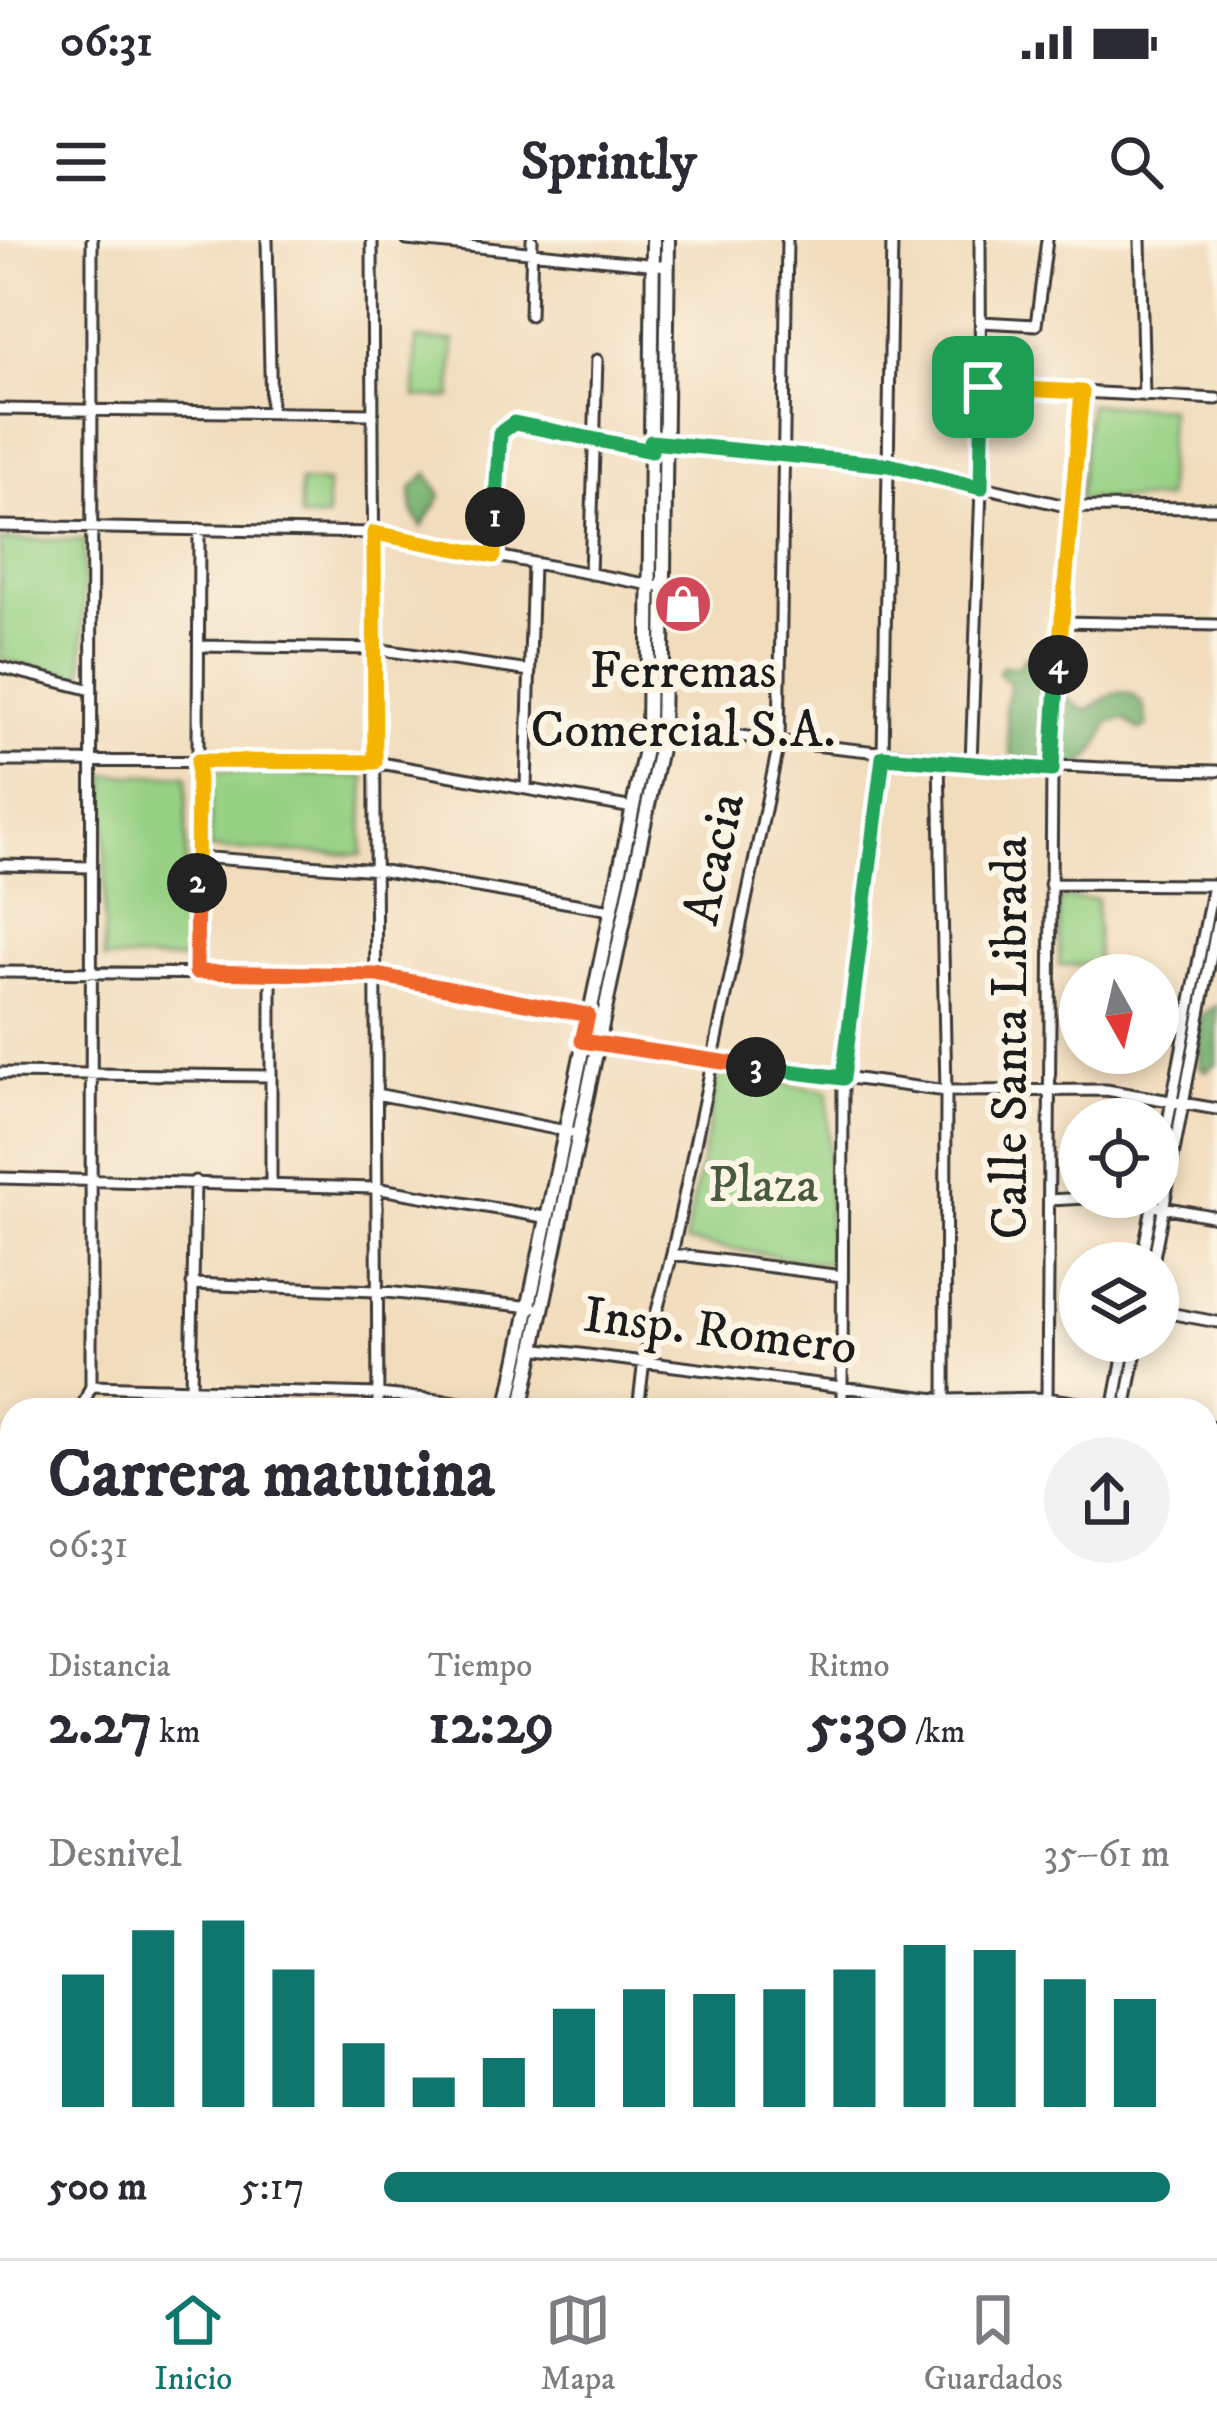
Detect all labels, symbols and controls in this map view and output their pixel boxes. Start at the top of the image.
text: 06:31 [60,14,153,70]
icon: menu [48,129,114,195]
text: Sprintly [521,129,696,196]
icon: search [1103,129,1169,195]
pin [932,336,1034,438]
icon: arrive [950,354,1016,420]
pin: 1 [465,487,525,547]
text: 1 [489,496,501,537]
shop icon: Ferremas Comercial S.A. [652,573,714,635]
pin: 4 [1028,635,1088,695]
place label: Ferremas Comercial S.A. [530,640,836,763]
text: 4 [1049,644,1068,685]
street label: Acacia [670,787,760,931]
street label: Calle Santa Librada [979,836,1043,1240]
pin: 2 [167,853,227,913]
text: 2 [189,862,205,903]
north arrow [1059,954,1179,1074]
map controls [1059,954,1179,1362]
pin: 3 [726,1037,786,1097]
text: 3 [750,1046,762,1087]
button: locate [1059,1098,1179,1218]
park label: Plaza [708,1154,818,1218]
button: layers [1059,1242,1179,1362]
street label: Insp. Romero [580,1283,860,1381]
text: Carrera matutina [48,1435,494,1517]
button: share [1044,1437,1170,1563]
text: 06:31 [48,1521,128,1570]
text: Distancia [48,1646,171,1687]
text: Tiempo [428,1646,532,1687]
text: Ritmo [808,1646,890,1687]
text: 2.27 [48,1687,152,1762]
text: 12:29 [428,1687,555,1762]
text: 5:30 [808,1687,908,1762]
text: km [152,1712,200,1753]
text: /km [908,1712,965,1753]
text: Desnivel [48,1830,182,1879]
text: 35–61 m [1043,1830,1170,1879]
text: 500 m [48,2163,147,2212]
text: 5:17 [240,2163,304,2212]
tab: Inicio [154,2287,232,2400]
tab: Mapa [541,2287,615,2400]
tab: Guardados [924,2287,1063,2400]

